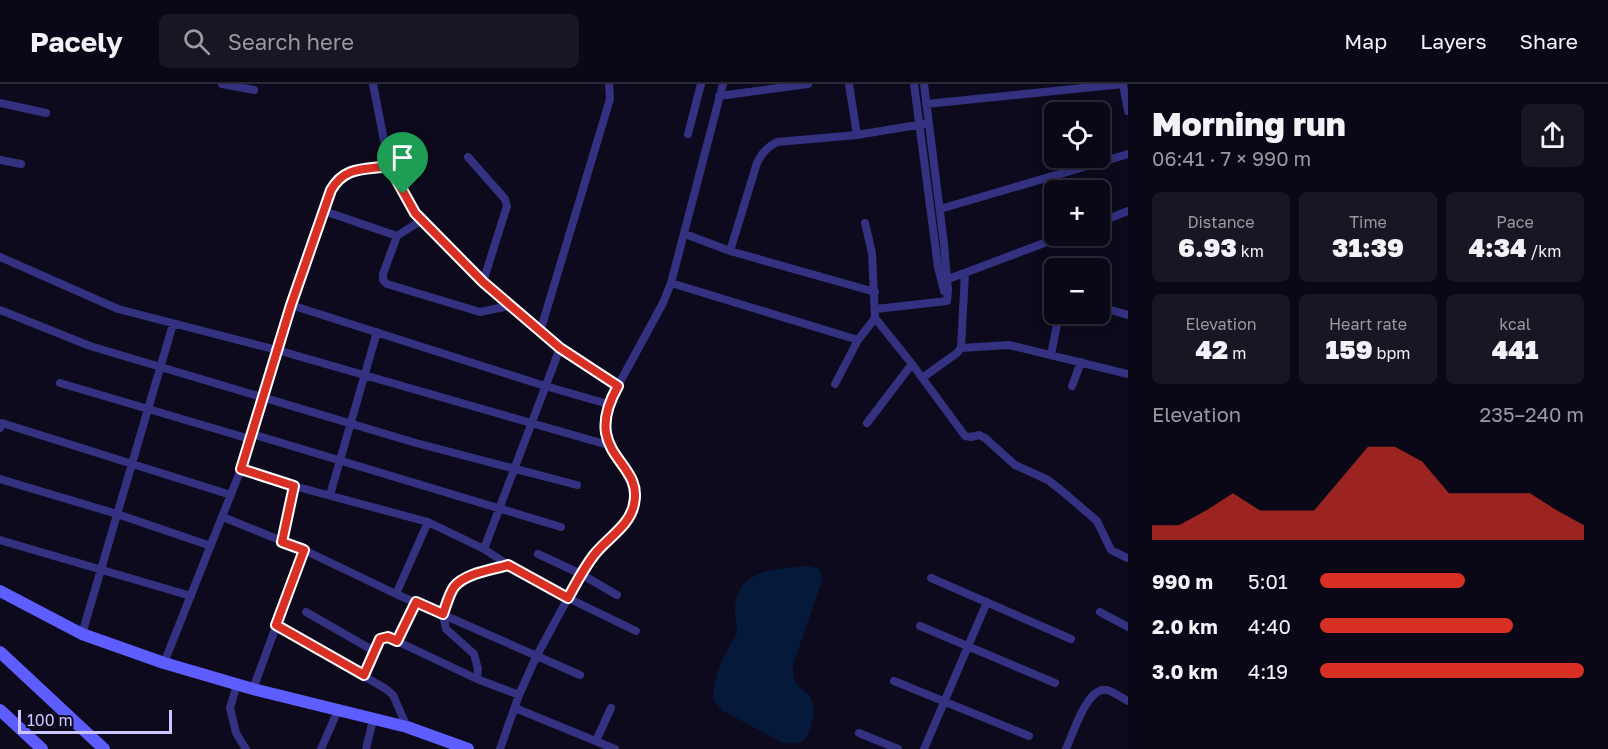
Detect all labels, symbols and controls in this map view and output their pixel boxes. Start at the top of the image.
search box [159,14,579,68]
text: Pacely [30,25,123,58]
icon: search [180,25,213,58]
text: Search here [228,28,354,55]
text: Map [1344,28,1387,54]
text: Layers [1420,28,1487,54]
text: Share [1520,28,1578,54]
map controls [1044,102,1110,324]
button: locate [1044,102,1110,168]
text: Morning run [1152,104,1346,143]
button: share [1521,104,1584,167]
pin [377,132,428,194]
icon: arrive [386,141,419,174]
text: 06:41 · 7 × 990 m [1152,146,1311,170]
button: + [1044,180,1110,246]
text: Distance [1187,212,1255,232]
text: Time [1349,212,1387,232]
text: Pace [1496,212,1534,232]
text: 6.93 [1178,232,1237,263]
text: 31:39 [1332,232,1404,263]
text: 4:34 [1469,232,1527,263]
text: km [1237,241,1264,261]
text: /km [1527,241,1561,261]
button: − [1044,258,1110,324]
text: Elevation [1185,314,1257,334]
text: Heart rate [1329,314,1407,334]
text: kcal [1499,314,1531,334]
text: 42 [1196,334,1228,365]
text: 159 [1326,334,1373,365]
text: 441 [1492,334,1538,365]
text: m [1228,343,1246,363]
text: bpm [1373,343,1410,363]
text: Elevation [1152,402,1241,426]
text: 235–240 m [1480,402,1584,426]
text: 990 m [1152,569,1213,593]
text: 5:01 [1248,569,1288,593]
text: 2.0 km [1152,614,1218,638]
text: 4:40 [1248,614,1291,638]
text: 3.0 km [1152,659,1218,683]
text: 4:19 [1248,659,1288,683]
scale bar [18,707,172,734]
text: 100 m [27,710,73,730]

